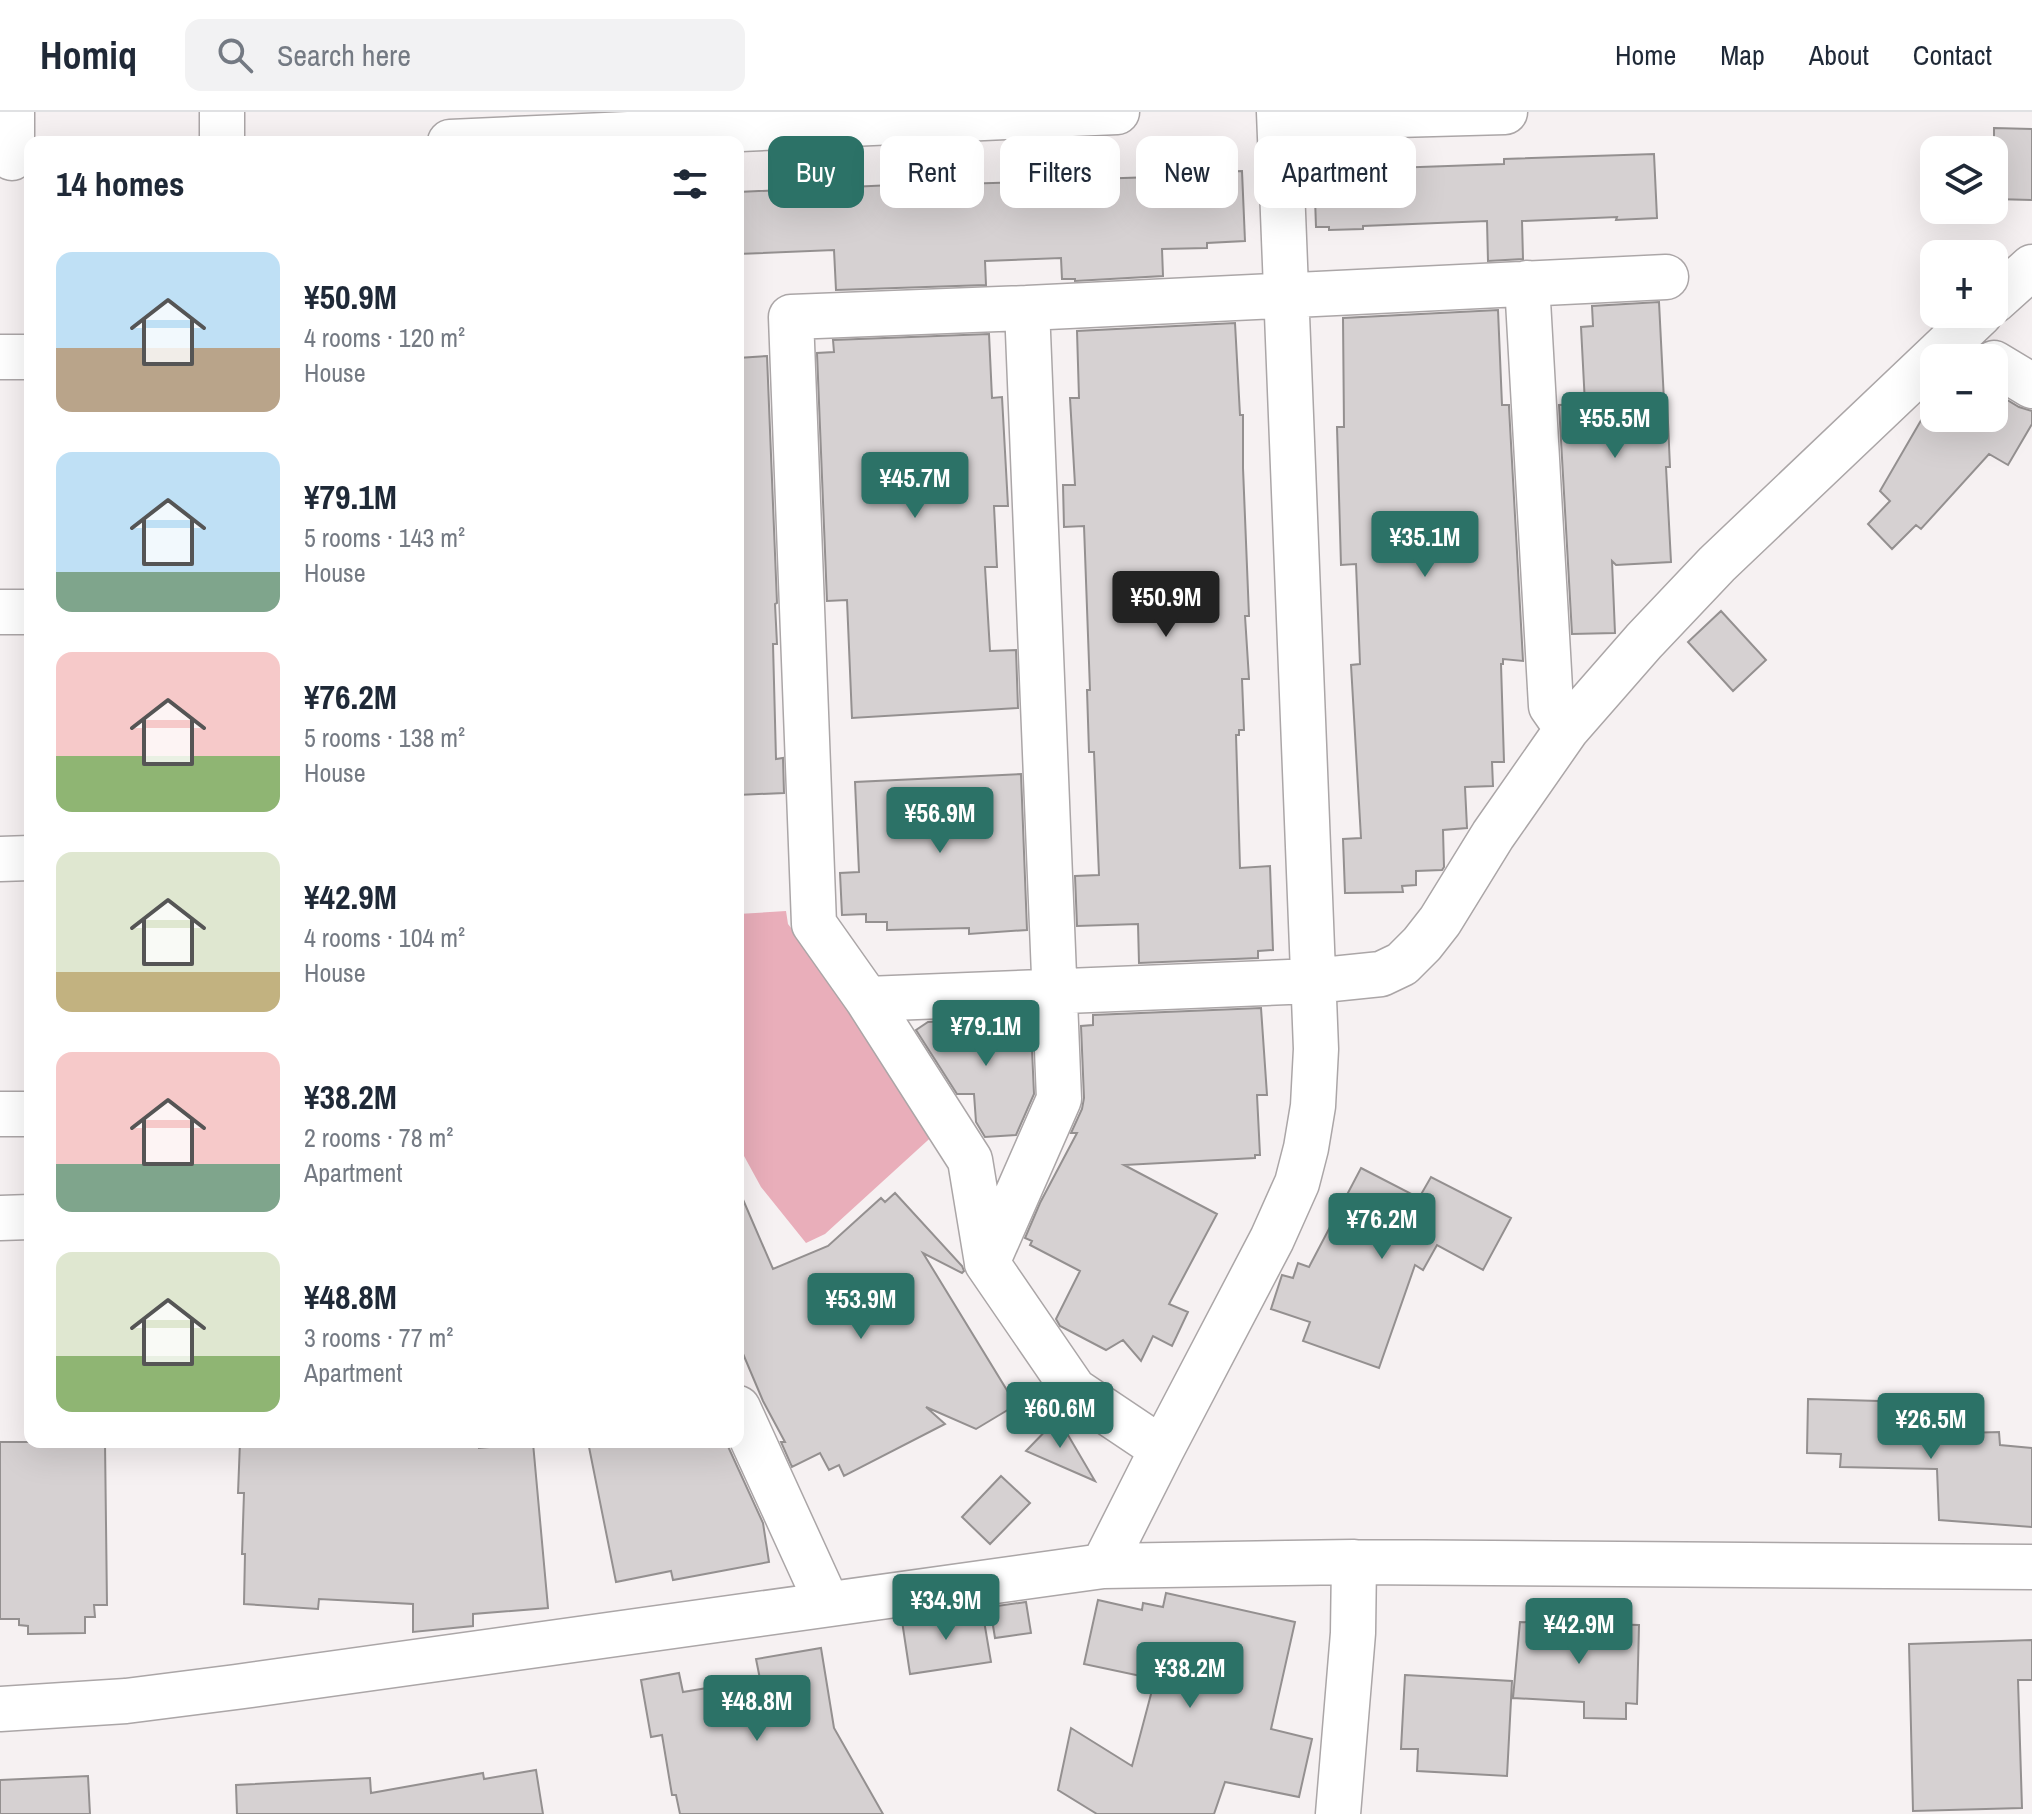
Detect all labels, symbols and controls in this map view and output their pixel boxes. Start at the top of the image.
search box [185,19,745,91]
text: Homiq [40,30,137,81]
icon: search [213,33,257,77]
text: Search here [277,35,411,75]
text: Home [1615,36,1676,74]
text: Map [1720,36,1765,74]
text: About [1809,36,1869,74]
text: Contact [1913,36,1992,74]
chip: Buy [768,136,864,208]
chip: Rent [880,136,984,208]
chip: Filters [1000,136,1120,208]
chip: New [1136,136,1238,208]
chip: Apartment [1254,136,1416,208]
map controls [1920,136,2008,432]
button: layers [1920,136,2008,224]
text: 14 homes [56,161,185,207]
icon: filters [668,162,712,206]
button: + [1920,240,2008,328]
text: ¥50.9M [304,274,397,320]
icon: home [120,284,216,380]
text: 4 rooms · 120 m² [304,320,465,355]
button: − [1920,344,2008,432]
text: House [304,355,366,390]
pin: ¥55.5M [1550,392,1680,460]
text: ¥55.5M [1579,400,1651,435]
pin: ¥45.7M [850,452,980,520]
text: ¥45.7M [879,460,951,495]
text: ¥79.1M [304,474,397,520]
icon: home [120,484,216,580]
pin: ¥35.1M [1360,511,1490,579]
text: ¥35.1M [1389,519,1461,554]
text: 5 rooms · 143 m² [304,520,465,555]
text: House [304,555,366,590]
pin: ¥50.9M [1101,571,1231,639]
text: ¥50.9M [1130,579,1202,614]
text: ¥76.2M [304,674,397,720]
icon: home [120,684,216,780]
text: 5 rooms · 138 m² [304,720,465,755]
text: House [304,755,366,790]
pin: ¥56.9M [875,787,1005,855]
text: ¥56.9M [904,795,976,830]
text: ¥42.9M [304,874,397,920]
icon: home [120,884,216,980]
text: 4 rooms · 104 m² [304,920,465,955]
text: House [304,955,366,990]
pin: ¥79.1M [921,1000,1051,1068]
text: ¥79.1M [950,1008,1022,1043]
text: ¥38.2M [304,1074,397,1120]
icon: home [120,1084,216,1180]
text: 2 rooms · 78 m² [304,1120,453,1155]
text: Apartment [304,1155,402,1190]
pin: ¥76.2M [1317,1193,1447,1261]
text: ¥76.2M [1346,1201,1418,1236]
pin: ¥53.9M [796,1273,926,1341]
text: ¥48.8M [304,1274,397,1320]
text: ¥53.9M [825,1281,897,1316]
icon: home [120,1284,216,1380]
text: 3 rooms · 77 m² [304,1320,453,1355]
text: Apartment [304,1355,402,1390]
pin: ¥60.6M [995,1382,1125,1450]
text: ¥60.6M [1024,1390,1096,1425]
pin: ¥26.5M [1866,1393,1996,1461]
text: ¥26.5M [1895,1401,1967,1436]
pin: ¥34.9M [881,1574,1011,1642]
text: ¥34.9M [910,1582,982,1617]
pin: ¥42.9M [1514,1598,1644,1666]
text: ¥42.9M [1543,1606,1615,1641]
pin: ¥38.2M [1125,1642,1255,1710]
text: ¥38.2M [1154,1650,1226,1685]
pin: ¥48.8M [692,1675,822,1743]
text: ¥48.8M [721,1683,793,1718]

